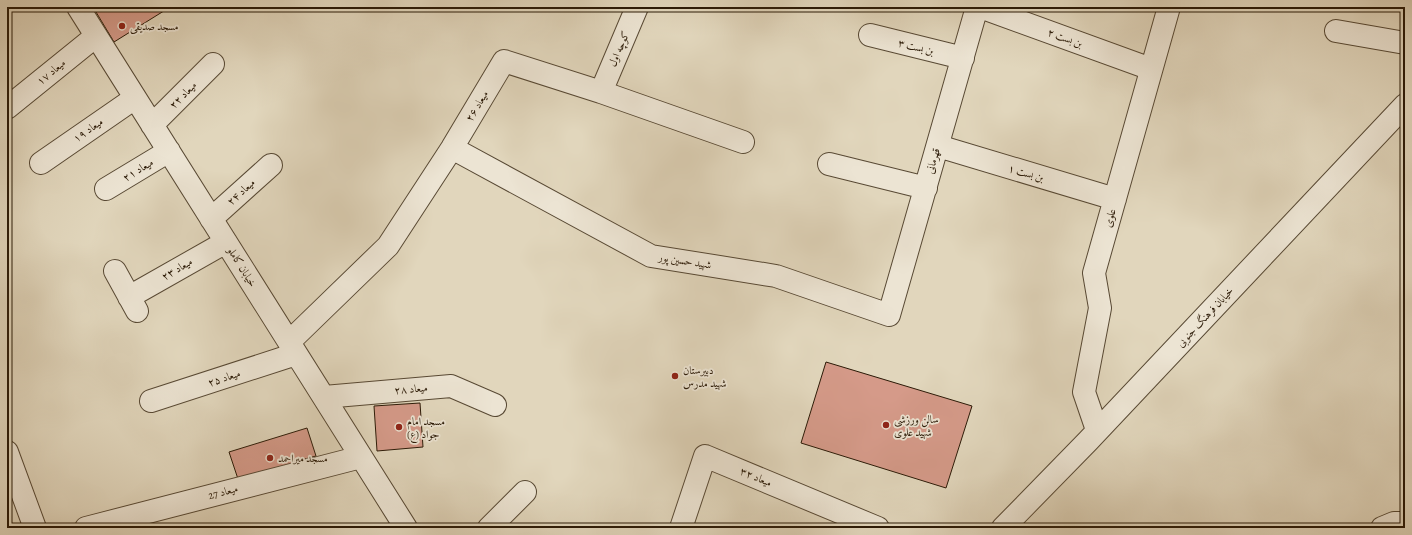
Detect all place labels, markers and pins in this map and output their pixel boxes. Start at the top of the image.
place label: مسجد صدیقی [130,19,179,35]
marker: مسجد صدیقی [117,21,127,31]
place label: دبیرستان شهید مدرس [683,363,727,391]
marker: دبیرستان شهید مدرس [670,371,680,381]
place label: سالن ورزشی شهید علوی [894,412,939,440]
place label: مسجد امام جواد (ع) [407,414,445,444]
marker: سالن ورزشی شهید علوی [881,420,891,430]
marker: مسجد امام جواد (ع) [394,422,404,432]
place label: مسجد میراحمد [278,451,328,466]
marker: مسجد میراحمد [265,453,275,463]

